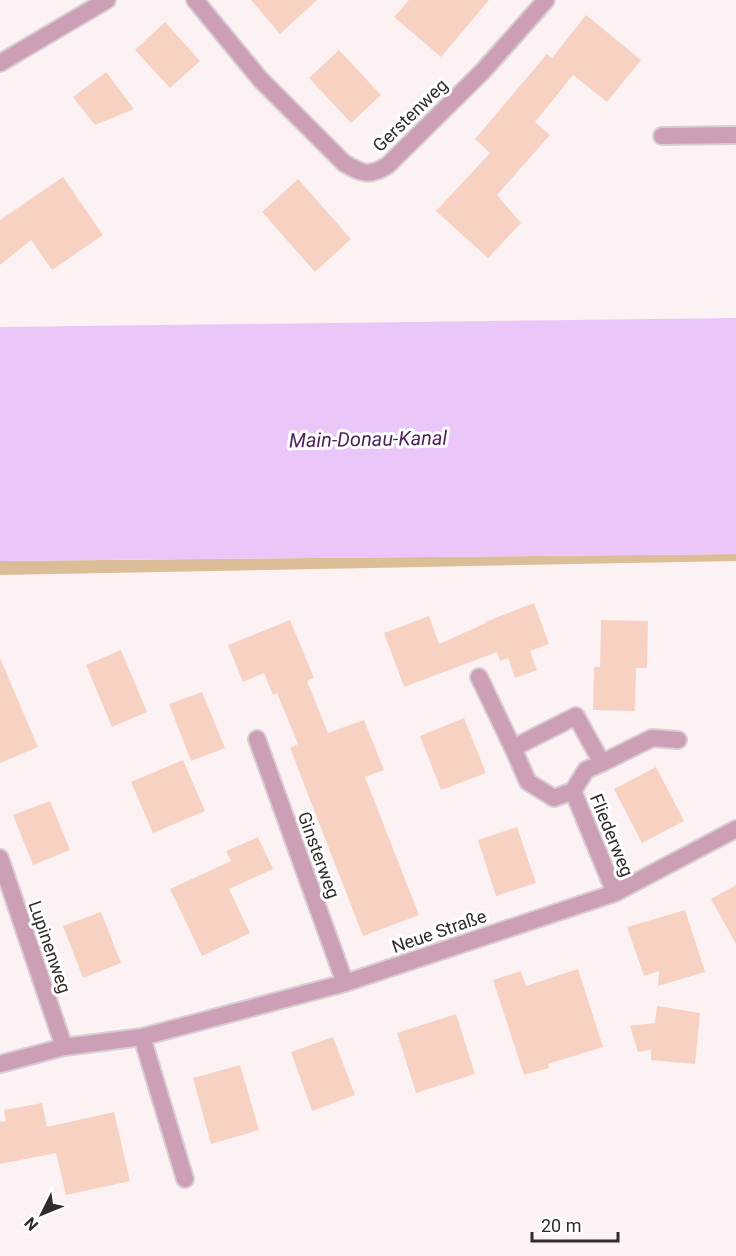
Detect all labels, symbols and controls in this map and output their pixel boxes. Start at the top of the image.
street label: Gerstenweg [368,74,452,156]
water label: Main-Donau-Kanal [289,426,448,452]
street label: Fliederweg [586,791,638,879]
street label: Ginsterweg [294,809,344,901]
street label: Lupinenweg [24,898,76,996]
street label: Neue Straße [389,905,489,957]
north arrow [12,1184,72,1244]
scale bar [532,1205,618,1243]
text: N [21,1213,42,1234]
text: 20 m [541,1215,581,1236]

